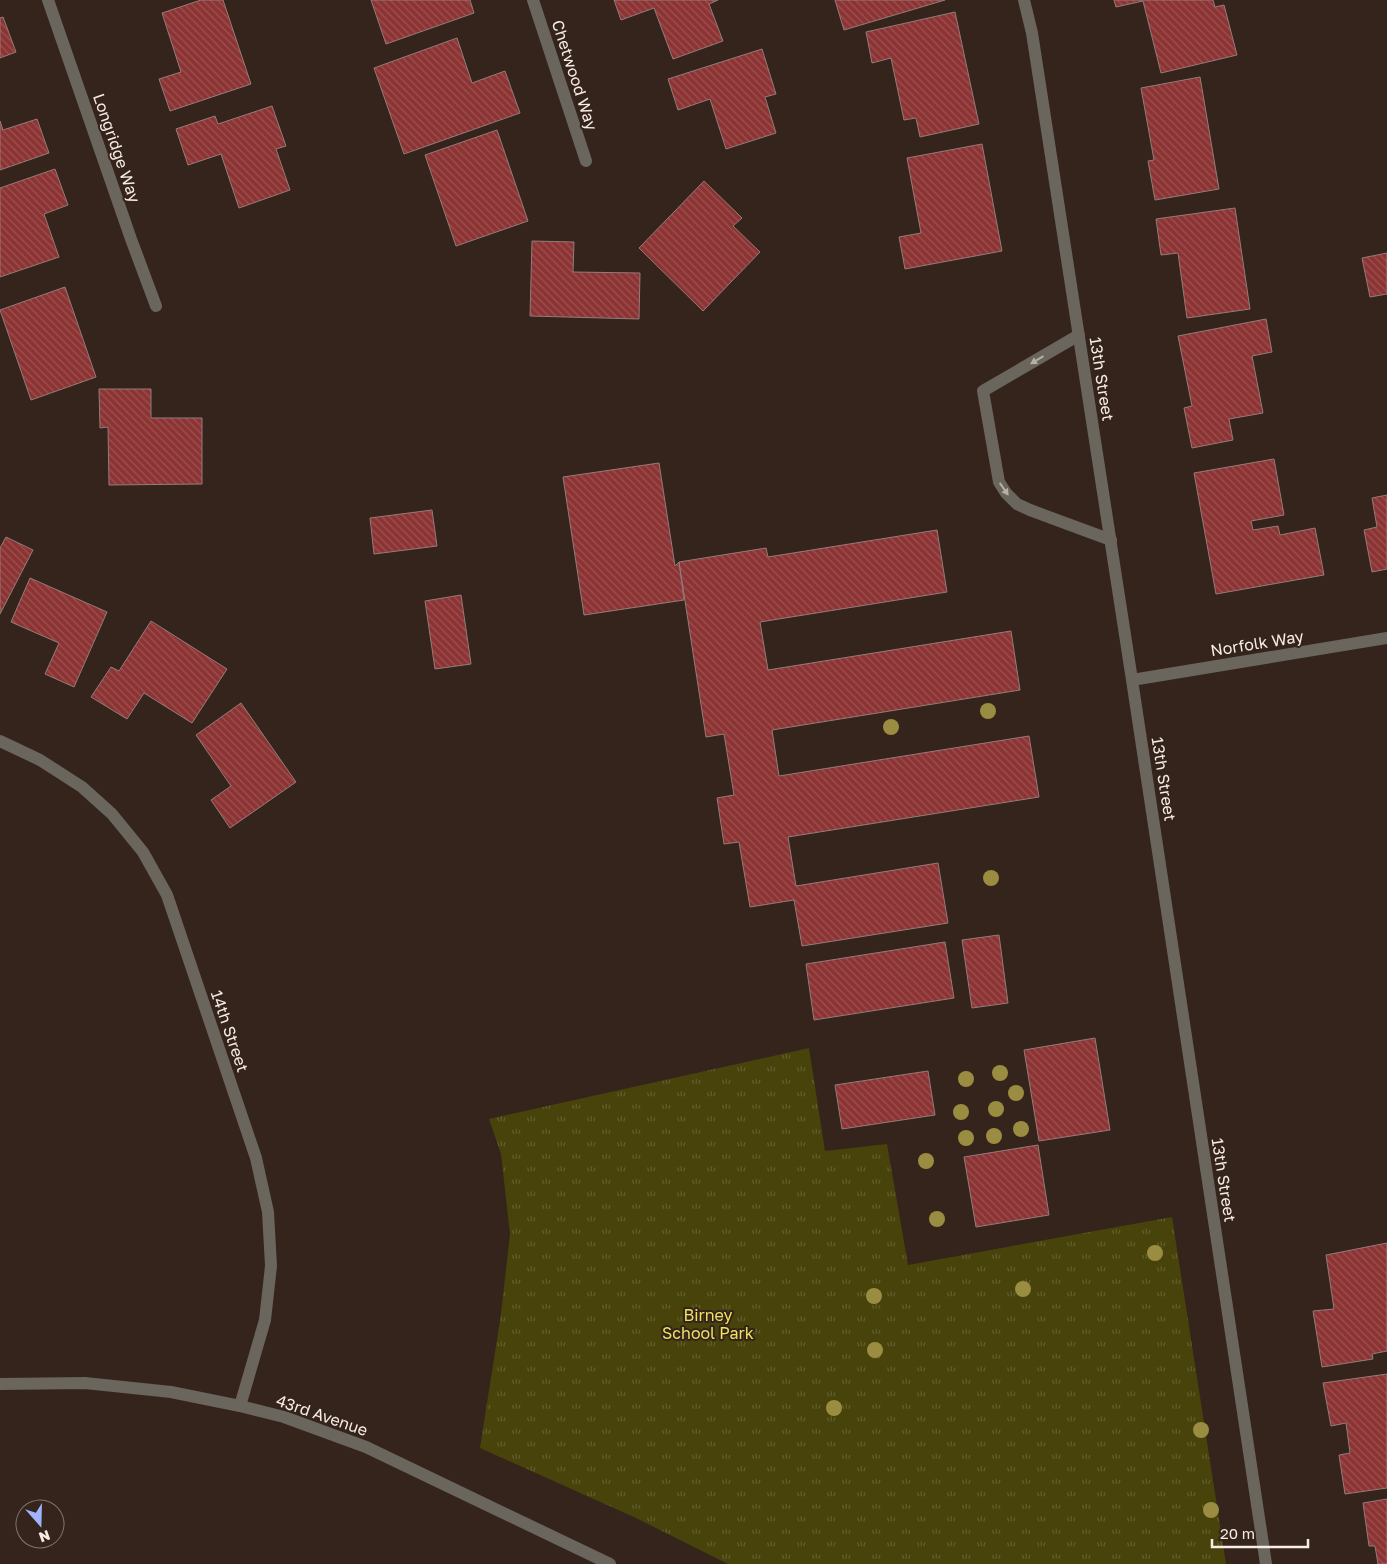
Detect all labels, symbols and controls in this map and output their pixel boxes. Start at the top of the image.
street label: Chetwood Way [548,17,602,133]
street label: Longridge Way [89,91,145,205]
street label: 13th Street [1085,336,1119,422]
one-way arrow [1030,355,1043,364]
one-way arrow [999,482,1009,496]
street label: Norfolk Way [1209,626,1305,660]
street label: 13th Street [1147,736,1181,822]
street label: 14th Street [207,988,253,1074]
street label: 13th Street [1207,1137,1241,1223]
park label: Birney School Park [662,1305,754,1343]
street label: 43rd Avenue [274,1390,370,1440]
north arrow [15,1499,65,1549]
scale bar [1212,1516,1308,1548]
text: 20 m [1220,1524,1255,1542]
text: N [37,1527,53,1546]

